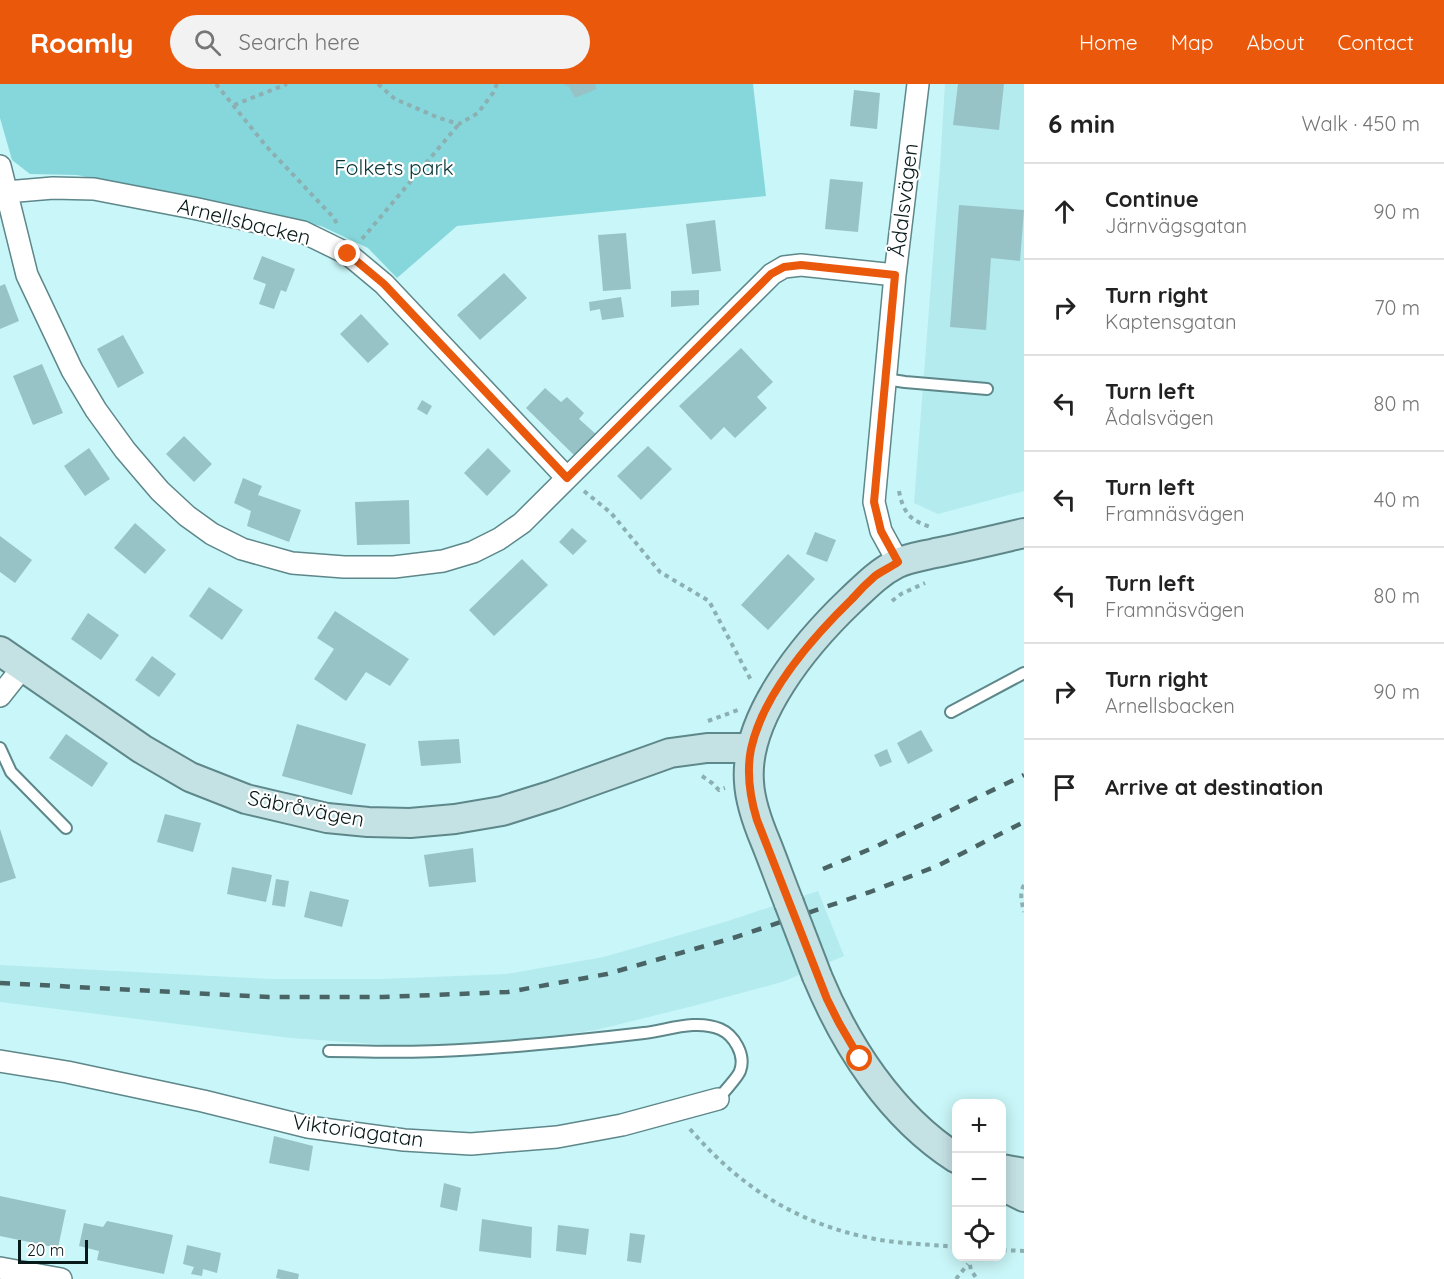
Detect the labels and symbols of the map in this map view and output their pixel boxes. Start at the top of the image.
street label: Ådalsvägen [883,142,923,258]
park label: Folkets park [334,154,454,180]
street label: Arnellsbacken [175,192,314,250]
route end [334,240,360,266]
street label: Säbråvägen [246,784,367,832]
route start [846,1045,872,1071]
street label: Viktoriagatan [291,1108,426,1152]
scale bar [18,1237,88,1264]

